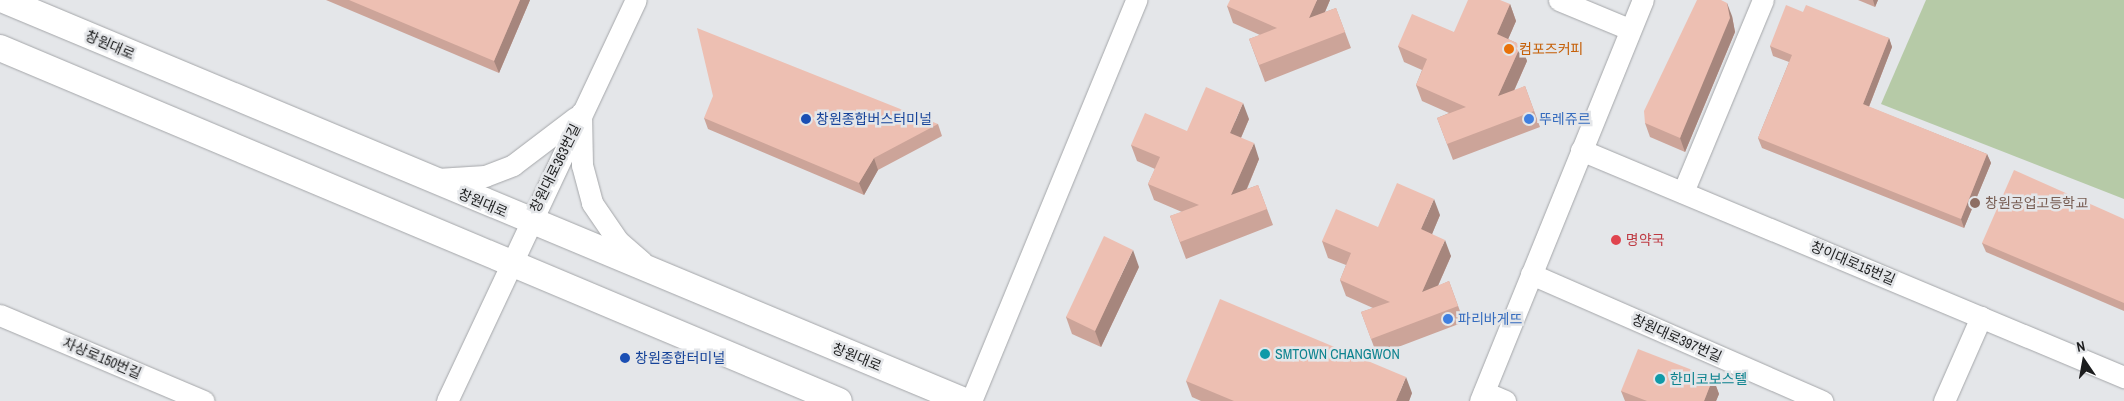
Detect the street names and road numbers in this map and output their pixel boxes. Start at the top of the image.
street label: 창원대로 [83,27,137,63]
street label: 창원대로363번길 [526,121,584,215]
street label: 창원대로 [456,185,510,221]
street label: 창이대로15번길 [1808,238,1898,288]
street label: 창원대로397번길 [1630,311,1724,365]
street label: 차상로150번길 [60,334,144,382]
street label: 창원대로 [830,340,884,374]

